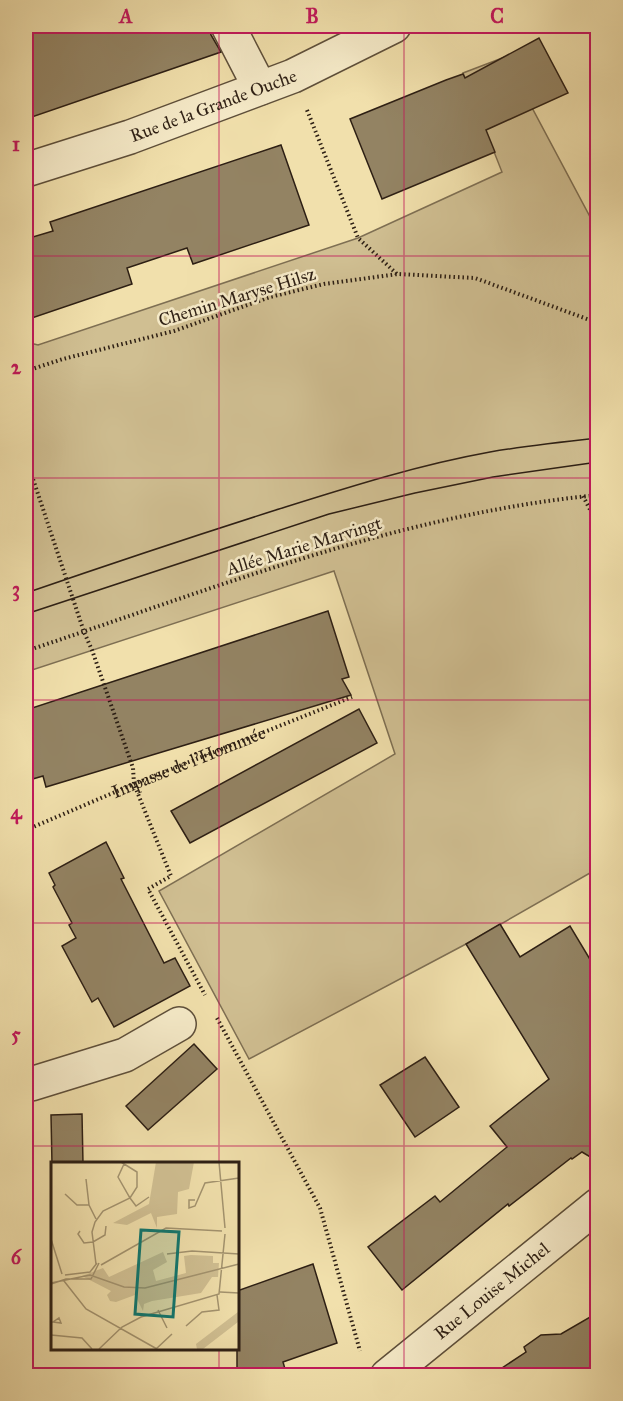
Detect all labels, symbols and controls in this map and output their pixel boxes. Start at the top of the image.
text: A [117,4,133,28]
text: B [305,4,319,28]
text: C [490,4,504,28]
street label: Rue de la Grande Ouche [127,65,300,147]
text: 1 [12,132,20,156]
street label: Chemin Maryse Hilsz [156,263,318,331]
text: 2 [11,355,22,379]
street label: Allée Marie Marvingt [223,512,385,581]
text: 3 [12,577,20,602]
street label: Impasse de l'Hommée [108,722,268,803]
text: 4 [10,800,22,825]
text: 5 [11,1022,21,1046]
inset map [51,1162,238,1350]
street label: Rue Louise Michel [430,1238,554,1344]
text: 6 [11,1245,23,1269]

